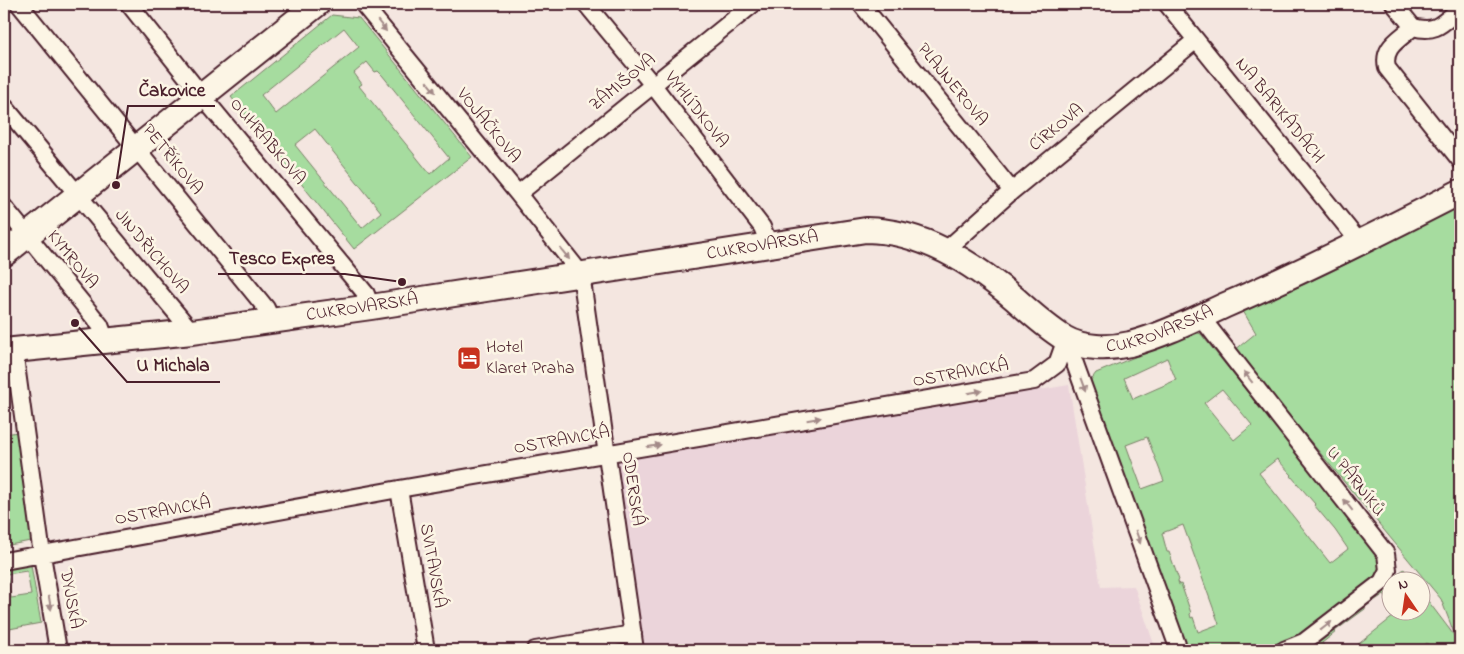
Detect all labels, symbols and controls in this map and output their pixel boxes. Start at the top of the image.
one-way arrow [376,20,387,33]
street label: PLAJNEROVA [910,38,994,132]
street label: ZÁMIŠOVA [584,48,662,118]
street label: NA BARIKÁDÁCH [1228,52,1330,170]
street label: VYHLÍDKOVA [657,65,734,154]
callout: Čakovice [128,72,215,106]
text: Čakovice [139,78,206,105]
one-way arrow [425,81,436,93]
street label: VOJÁČKOVA [449,82,526,169]
street label: OUHRABKOVA [223,93,311,191]
street label: CÍRKOVA [1024,98,1090,158]
street label: PETŘÍKOVA [135,119,209,201]
street label: JINDŘICHOVA [108,204,194,300]
street label: KYMROVA [40,225,104,295]
street label: CUKROVARSKÁ [705,225,820,268]
callout: Tesco Expres [218,240,345,274]
text: Tesco Expres [229,246,336,273]
one-way arrow [559,247,570,260]
street label: CUKROVARSKÁ [305,287,420,329]
street label: CUKROVARSKÁ [1105,299,1218,360]
place label: Hotel Klaret Praha [486,335,575,382]
hotel icon: Hotel Klaret Praha [456,345,482,371]
callout: U Michala [127,348,220,382]
text: U Michala [137,353,209,380]
street label: OSTRAVICKÁ [911,353,1011,395]
one-way arrow [1243,371,1254,384]
one-way arrow [1079,378,1087,393]
one-way arrow [967,387,983,395]
one-way arrow [807,414,823,422]
street label: OSTRAVICKÁ [512,420,612,462]
street label: U PÁRNÍKŮ [1319,441,1391,523]
one-way arrow [647,442,663,450]
street label: ODERSKÁ [614,450,650,528]
street label: OSTRAVICKÁ [113,491,213,533]
one-way arrow [1343,499,1354,512]
street label: SVITAVSKÁ [412,522,452,610]
one-way arrow [1135,530,1142,545]
street label: DYJSKÁ [52,566,88,631]
north arrow [1382,572,1432,622]
text: N [1396,574,1410,596]
one-way arrow [47,595,55,611]
one-way arrow [1319,620,1332,631]

